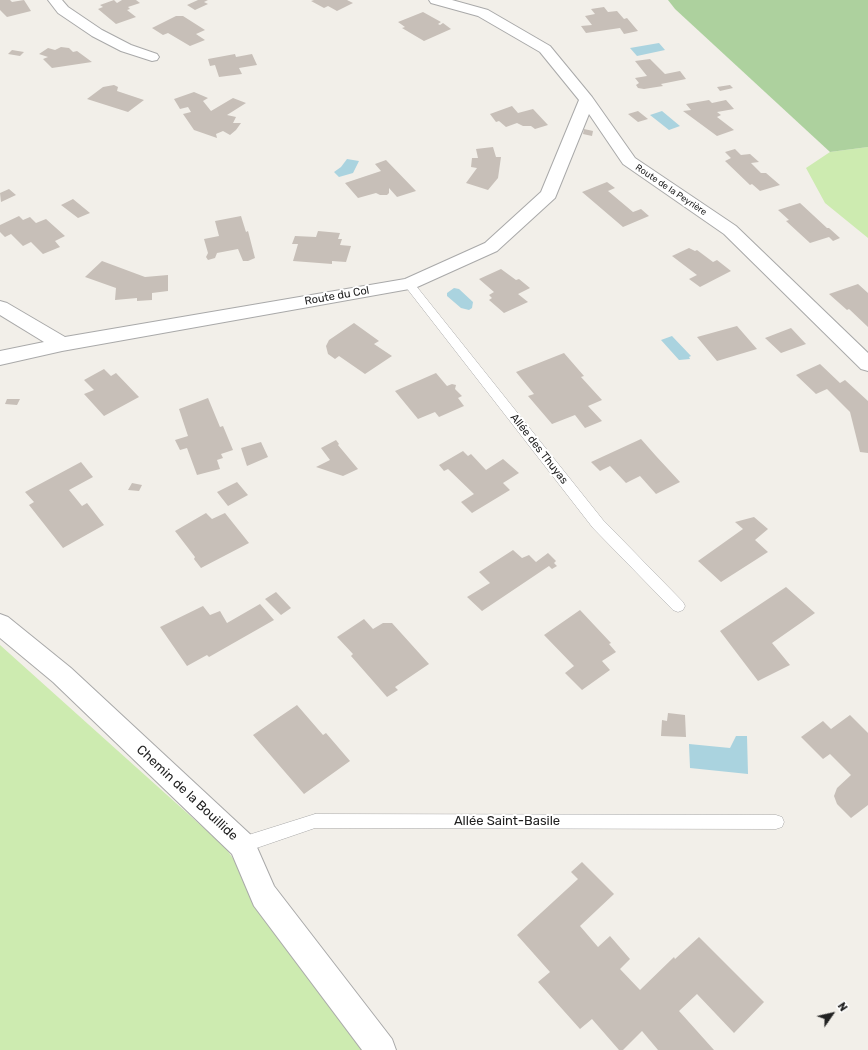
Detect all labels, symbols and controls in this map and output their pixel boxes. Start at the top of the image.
street label: Route de la Peyrière [633,162,709,218]
street label: Route du Col [304,284,370,308]
street label: Allée des Thuyas [507,411,571,487]
street label: Chemin de la Bouillide [133,742,241,844]
street label: Allée Saint-Basile [454,813,560,829]
north arrow [812,994,852,1034]
text: N [835,1000,850,1014]

